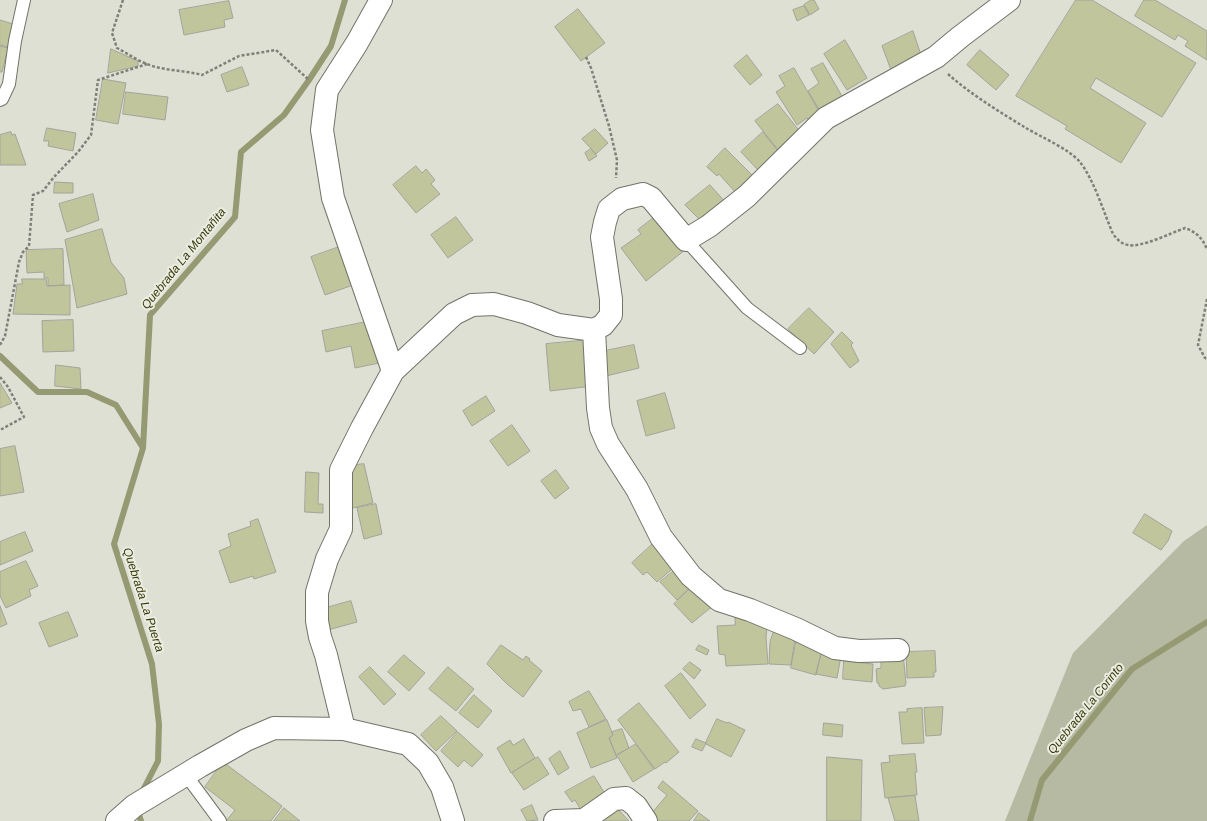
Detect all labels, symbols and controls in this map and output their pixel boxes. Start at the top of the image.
water label: Quebrada La Montañita [139,205,229,313]
water label: Quebrada La Puerta [119,546,167,654]
water label: Quebrada La Corinto [1045,661,1127,757]

